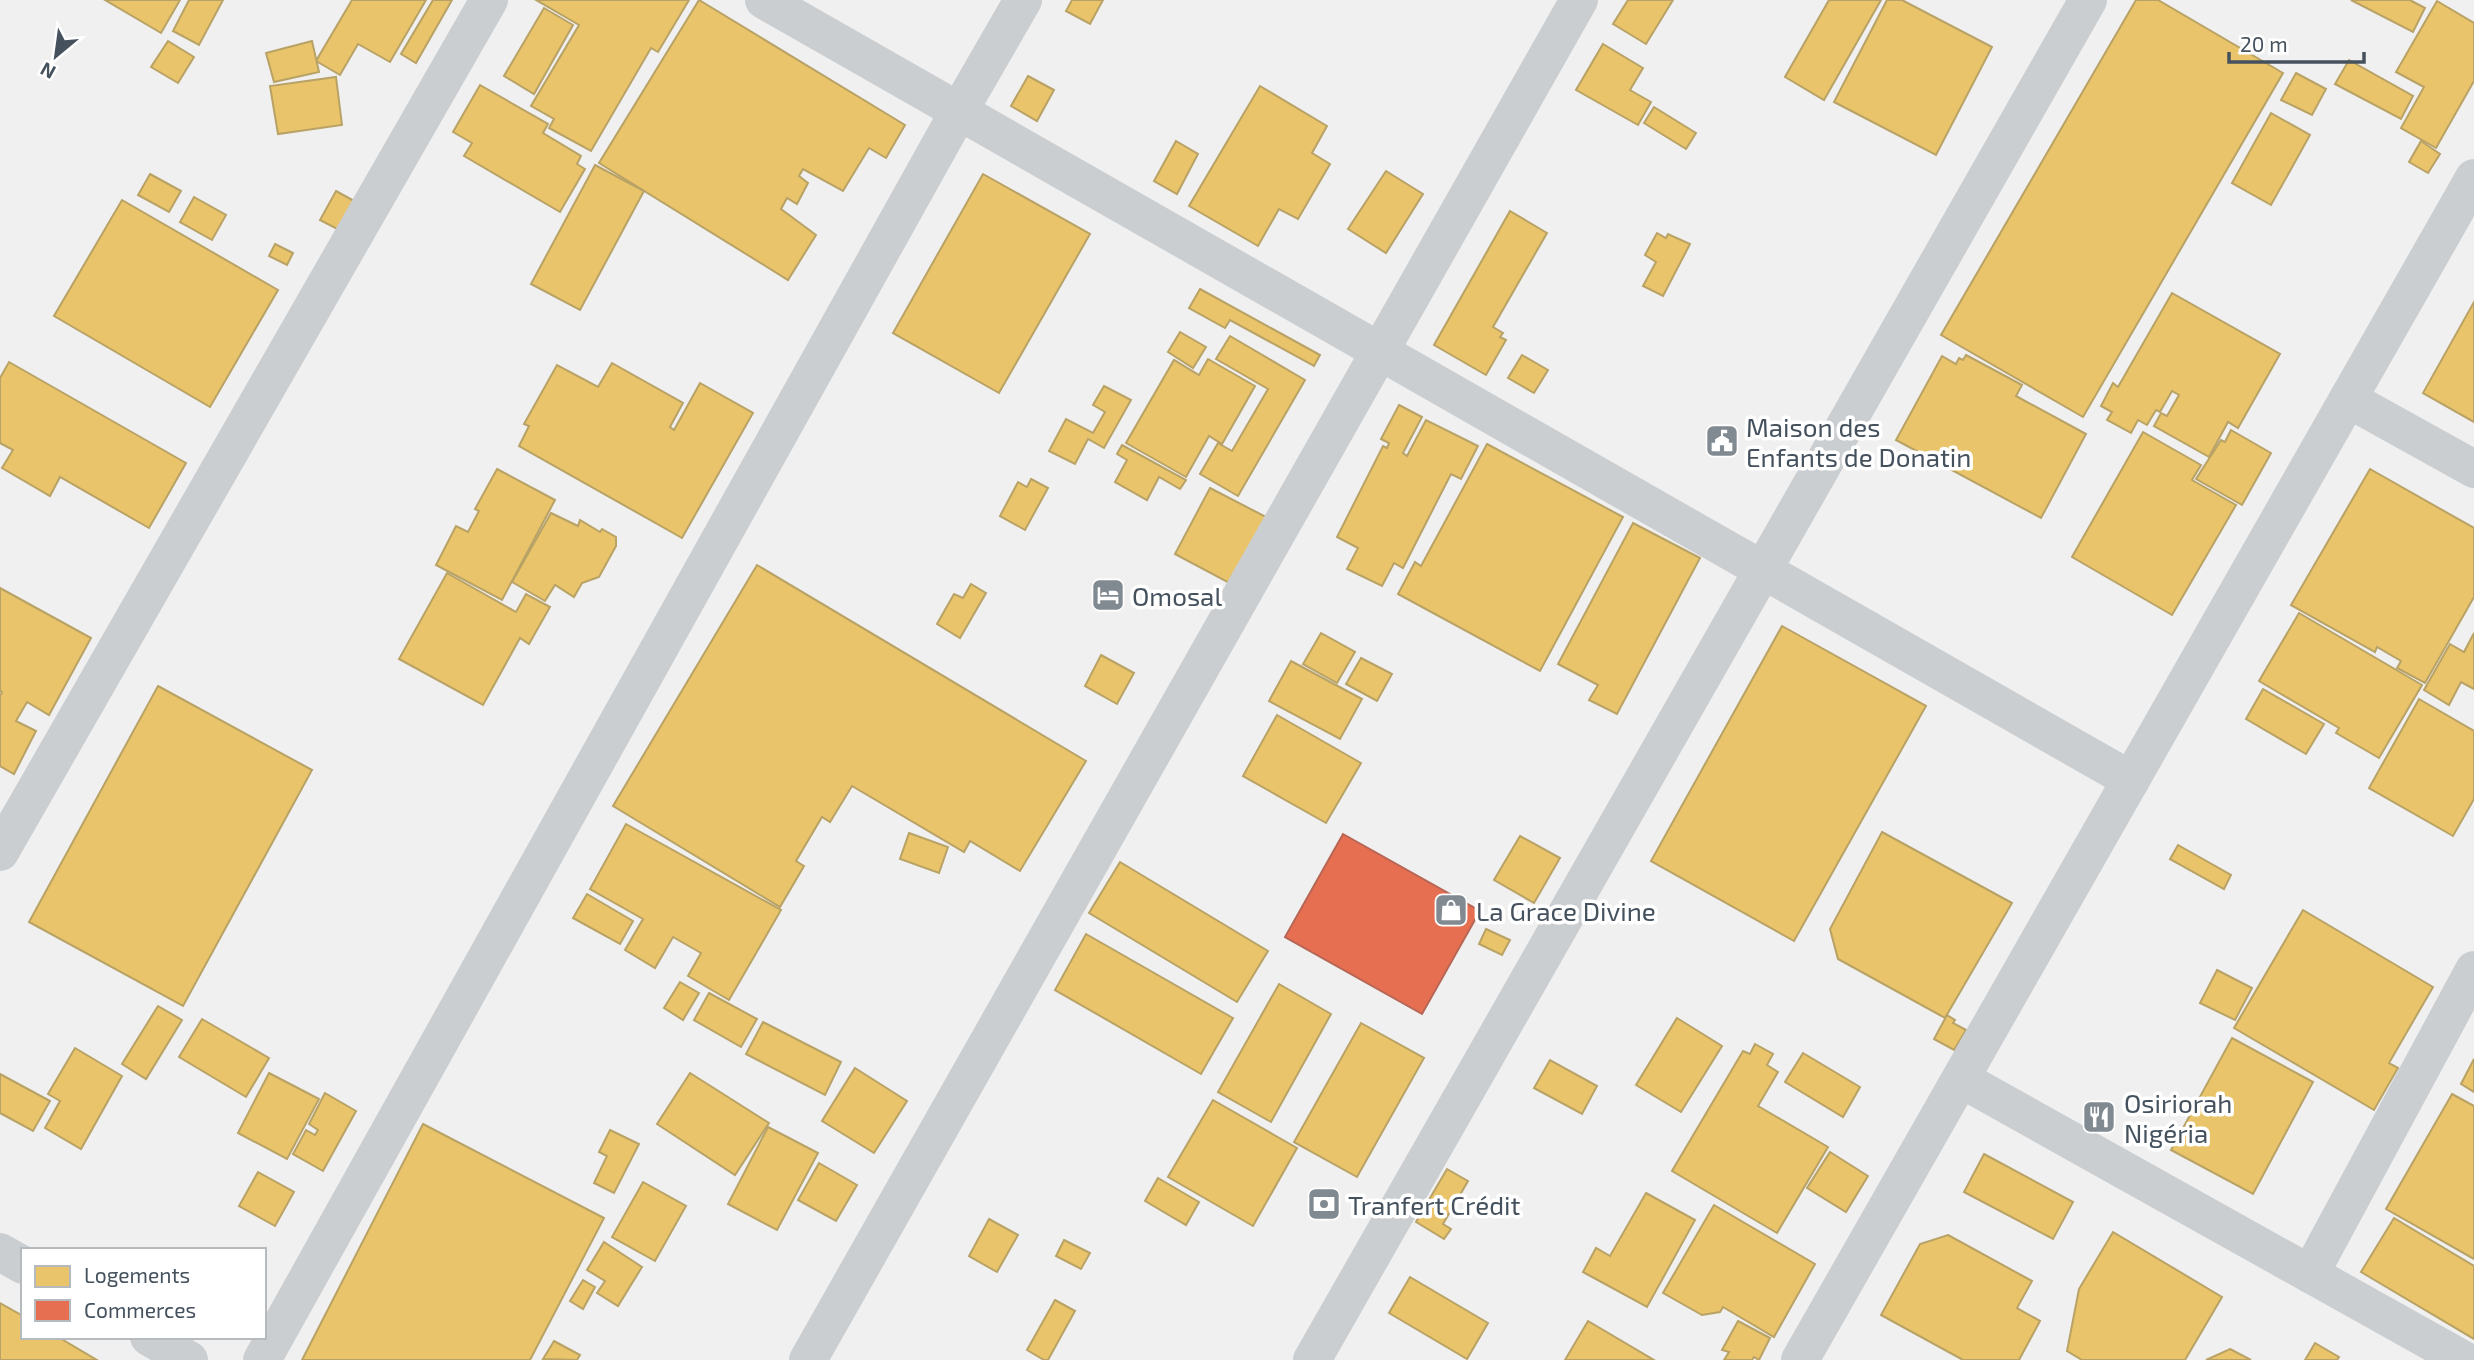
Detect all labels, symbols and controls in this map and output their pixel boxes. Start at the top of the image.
north arrow [21,21,91,91]
scale bar [2229,21,2364,65]
text: 20 m [2240,31,2288,56]
text: N [36,58,59,85]
place label: Maison des Enfants de Donatin [1746,411,1971,472]
public building icon: Maison des Enfants de Donatin [1703,422,1741,460]
hotel icon: Omosal [1089,576,1127,614]
place label: Omosal [1132,580,1222,611]
shop icon: La Grace Divine [1432,891,1470,929]
place label: La Grace Divine [1476,895,1656,926]
place label: Osiriorah Nigéria [2124,1087,2232,1148]
restaurant icon: Osiriorah Nigéria [2080,1098,2118,1136]
bank icon: Tranfert Crédit [1305,1185,1343,1223]
place label: Tranfert Crédit [1348,1189,1520,1220]
legend [21,1248,266,1339]
text: Logements [84,1262,190,1287]
text: Commerces [84,1297,196,1322]

